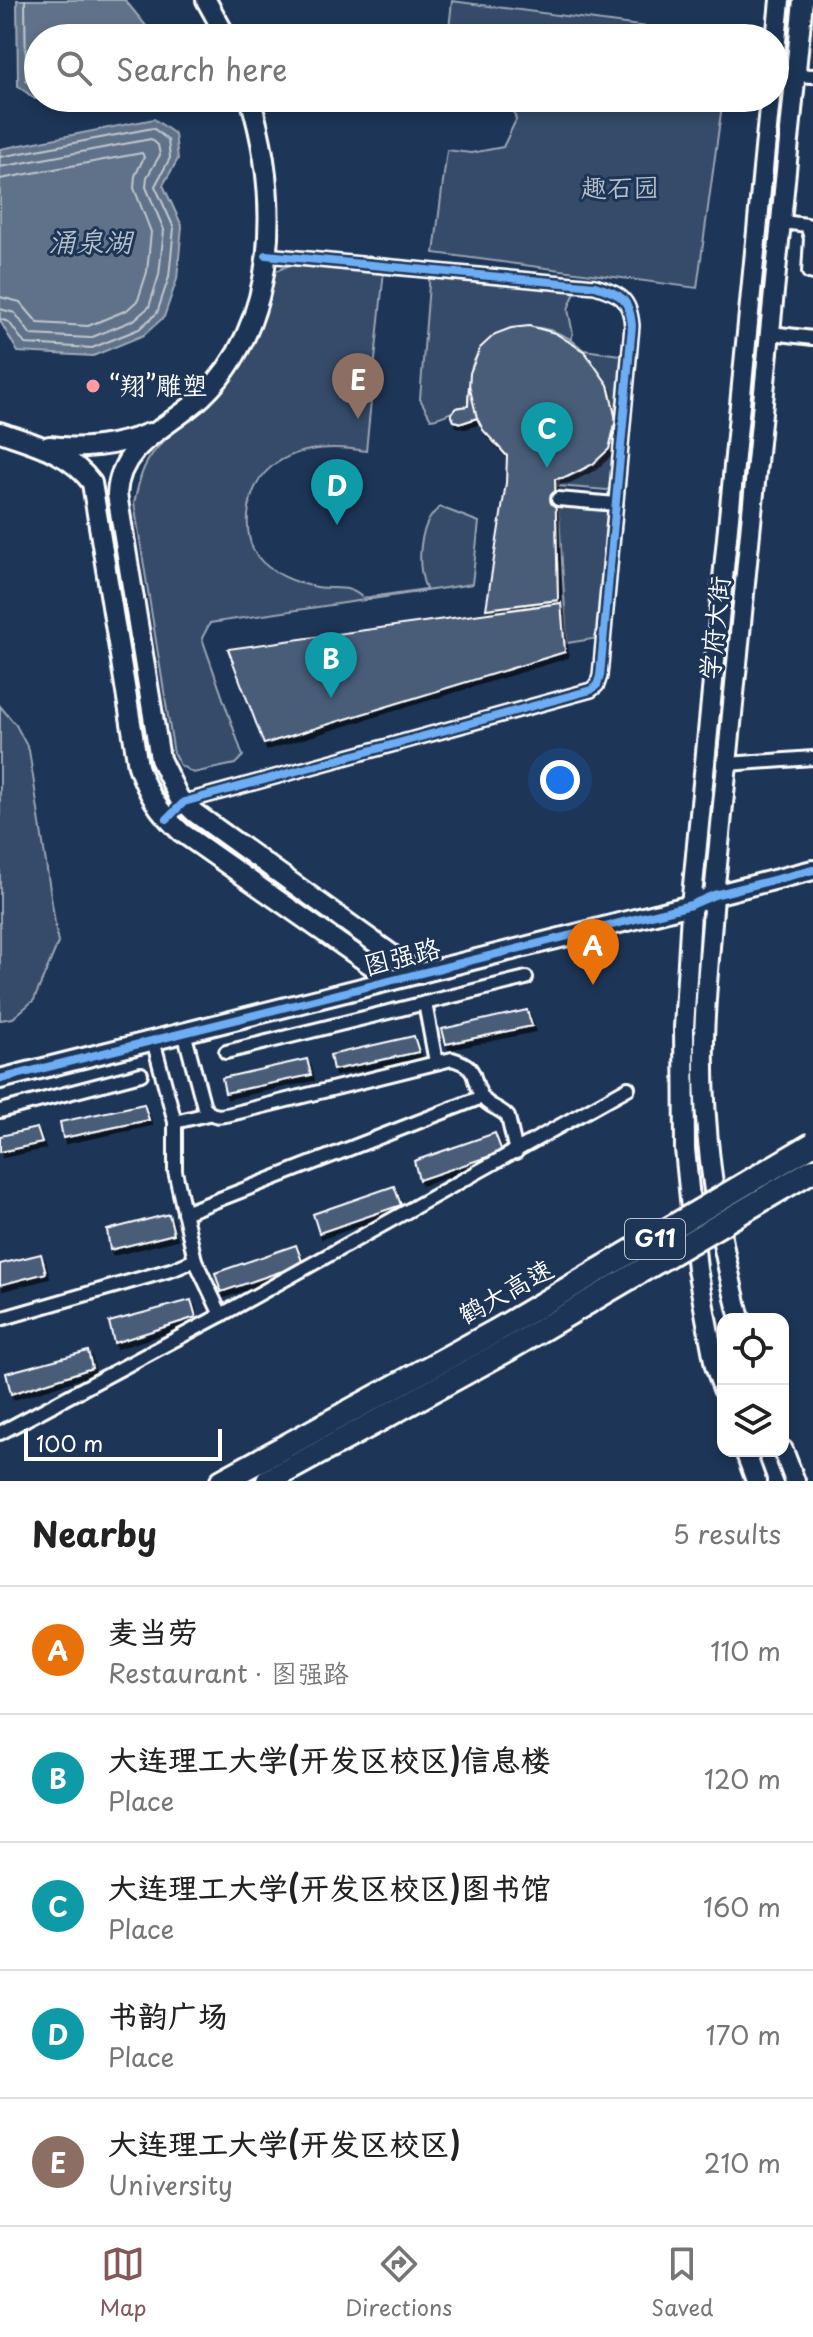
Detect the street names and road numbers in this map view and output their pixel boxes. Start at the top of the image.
street label: 学府大街 [689,574,738,682]
street label: 图强路 [359,927,444,984]
road number: G11 [625,1219,685,1259]
street label: 鹤大高速 [450,1248,560,1333]

